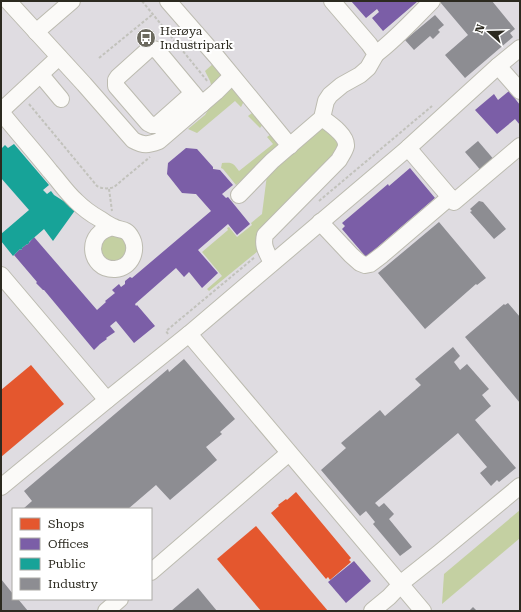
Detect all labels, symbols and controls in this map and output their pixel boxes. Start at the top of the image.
north arrow [469,12,509,52]
text: N [473,22,488,35]
place label: Herøya Industripark [160,24,234,52]
bus stop icon: Herøya Industripark [135,27,157,49]
legend [12,508,152,600]
text: Shops [48,517,84,531]
text: Offices [48,537,89,551]
text: Public [48,557,86,571]
text: Industry [48,577,99,591]

